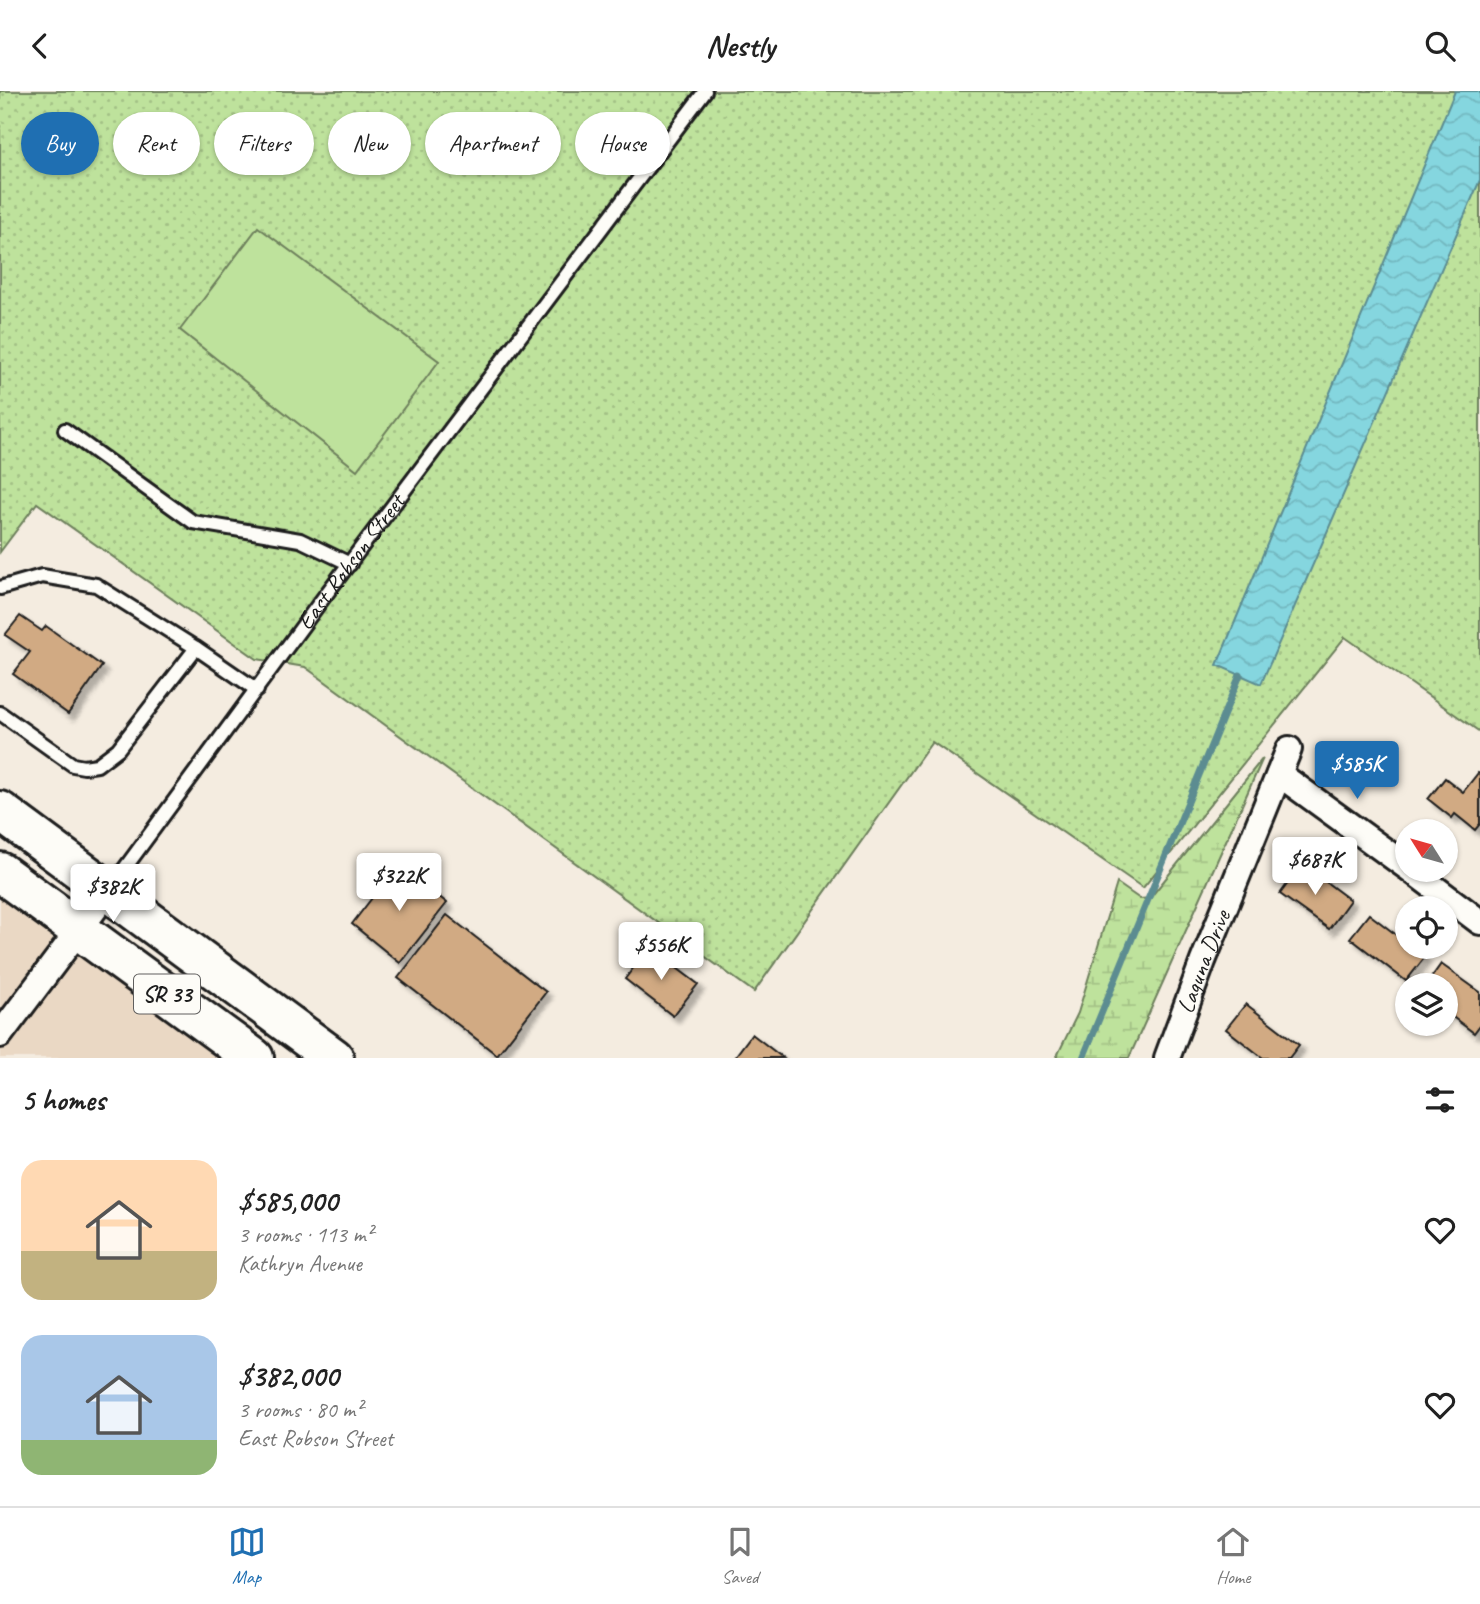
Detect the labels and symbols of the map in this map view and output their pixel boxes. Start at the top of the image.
street label: East Robson Street [290,486,412,635]
pin: $585K [1308,741,1406,801]
north arrow [1395,819,1458,882]
pin: $687K [1266,837,1364,897]
pin: $322K [350,853,448,913]
pin: $382K [64,865,162,924]
street label: Laguna Drive [1170,904,1238,1017]
pin: $556K [612,923,710,982]
road number: SR 33 [134,975,200,1013]

